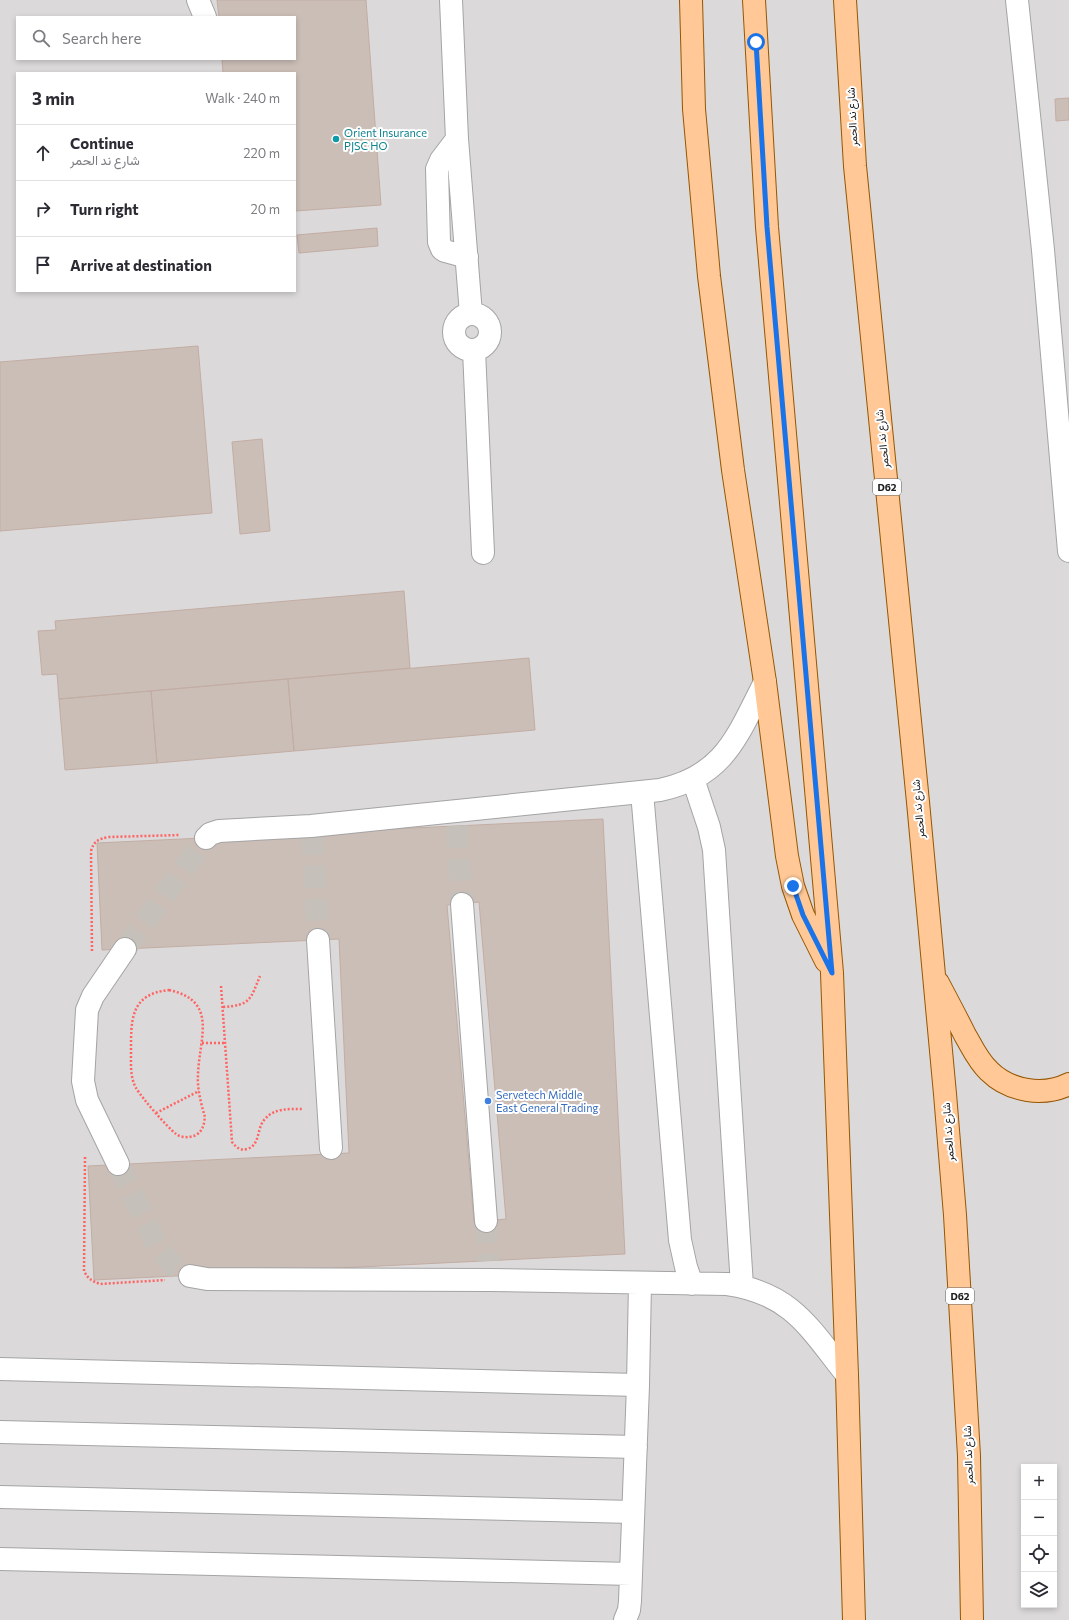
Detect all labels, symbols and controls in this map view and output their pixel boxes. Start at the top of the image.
search box [16,16,296,60]
icon: search [30,27,52,49]
text: Search here [62,29,141,47]
route start [747,33,765,51]
street label: شارع ند الحمر [843,87,862,148]
text: 3 min [32,88,75,109]
text: Walk · 240 m [205,90,280,106]
place label: Orient Insurance PJSC HO [344,126,427,153]
text: Continue [70,134,134,152]
marker: Orient Insurance PJSC HO [331,134,341,144]
icon: ahead [32,142,54,164]
text: 220 m [243,145,280,161]
text: شارع ند الحمر [70,152,140,168]
icon: right [32,198,54,220]
text: Turn right [70,200,139,218]
text: 20 m [251,201,280,217]
icon: arrive [32,254,54,276]
text: Arrive at destination [70,256,212,274]
street label: شارع ند الحمر [872,408,893,470]
road number: D62 [873,479,901,495]
street label: شارع ند الحمر [908,779,929,840]
route end [784,877,802,895]
place label: Servetech Middle East General Trading [496,1088,598,1114]
marker: Servetech Middle East General Trading [483,1096,493,1106]
street label: شارع ند الحمر [939,1102,958,1163]
road number: D62 [946,1288,974,1304]
street label: شارع ند الحمر [960,1425,977,1486]
map controls [1021,1464,1057,1608]
button: + [1021,1464,1057,1500]
button: − [1021,1500,1057,1536]
button: locate [1021,1536,1057,1572]
button: layers [1021,1572,1057,1608]

